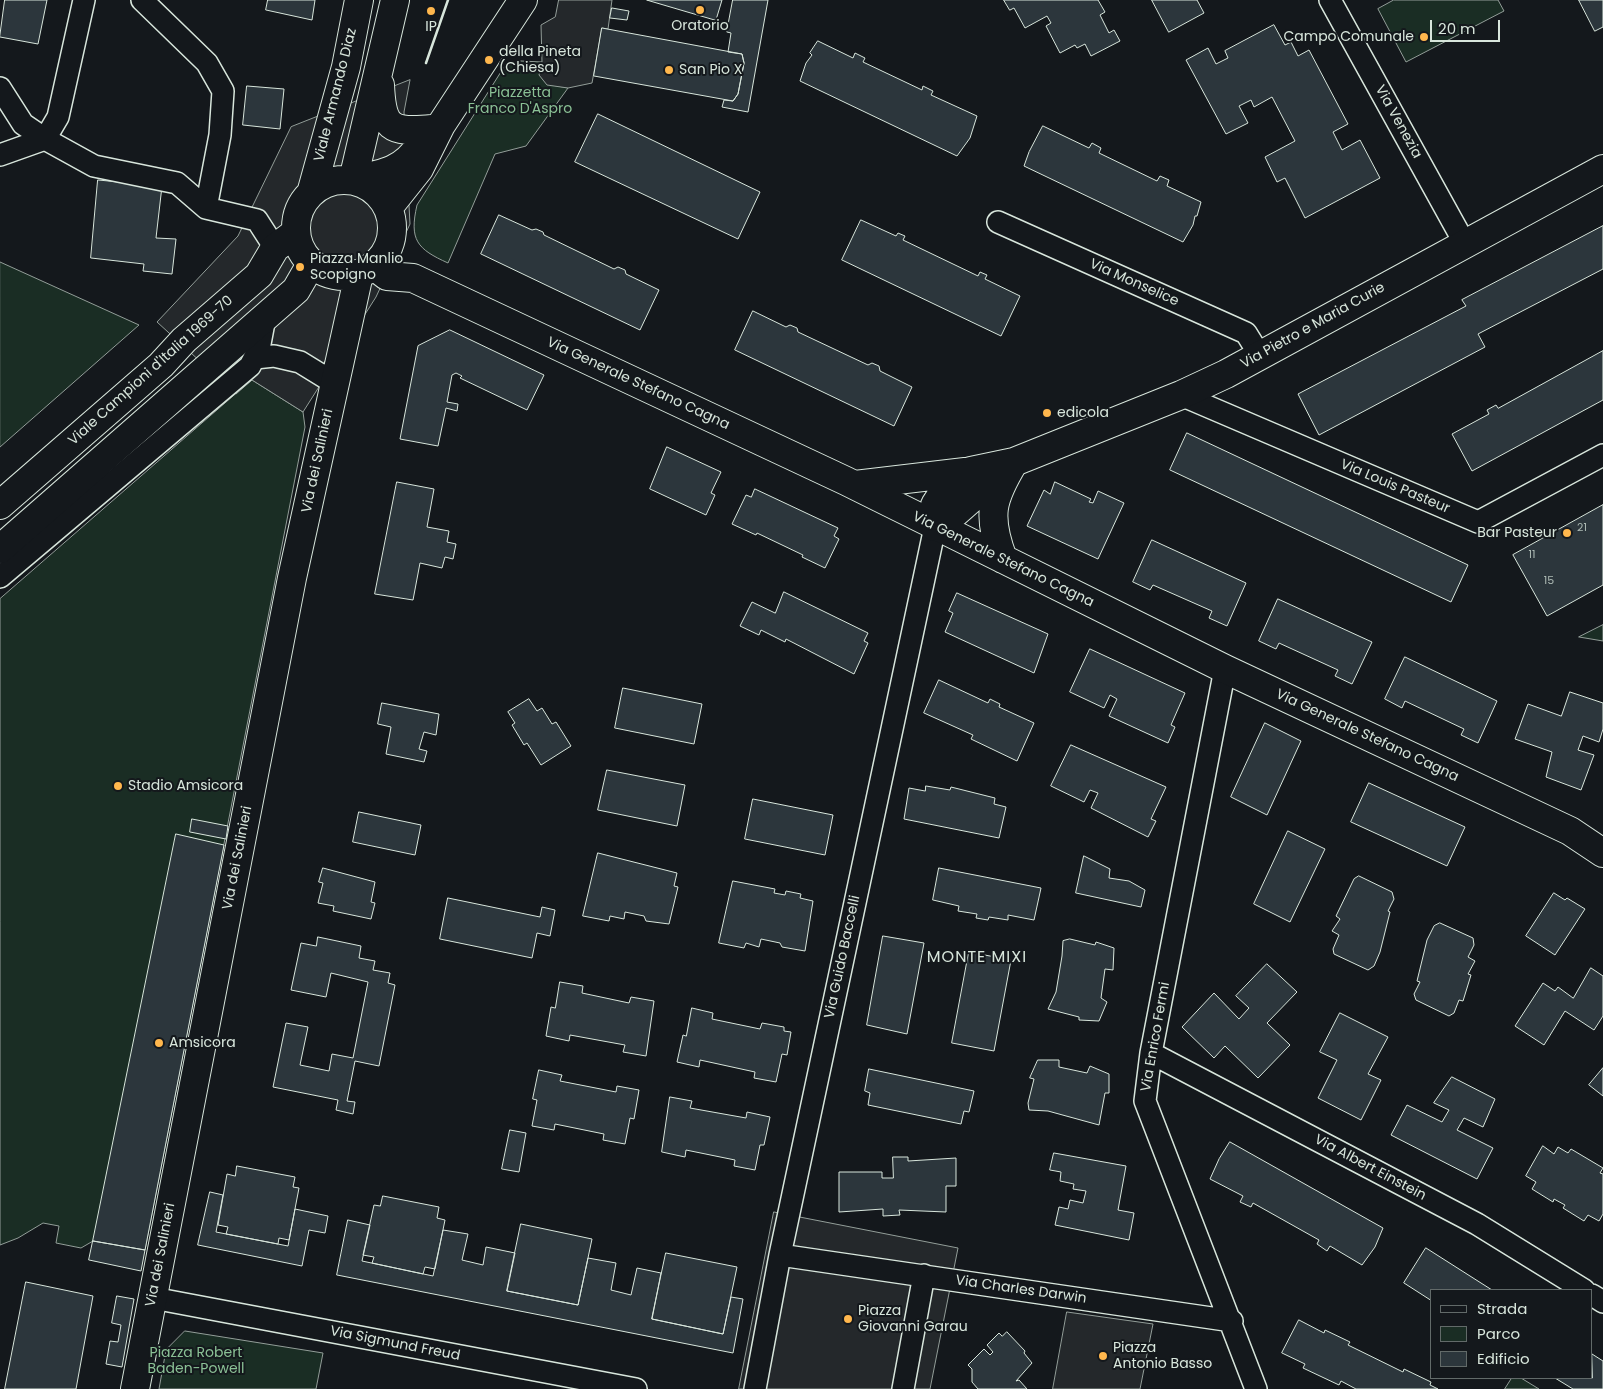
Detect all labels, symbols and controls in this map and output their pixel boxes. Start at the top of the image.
marker: Oratorio [694,4,706,16]
marker: IP [425,5,437,17]
scale bar [1433,10,1503,42]
place label: Oratorio [671,18,729,34]
text: 20 m [1438,18,1476,39]
place label: IP [425,19,437,35]
street label: Viale Armando Diaz [311,26,361,164]
place label: Campo Comunale [1283,29,1414,45]
marker: Campo Comunale [1418,31,1430,43]
place label: della Pineta (Chiesa) [499,44,581,76]
marker: della Pineta (Chiesa) [483,54,495,66]
place label: San Pio X [679,62,742,78]
marker: San Pio X [663,64,675,76]
street label: Via Venezia [1371,82,1425,162]
park label: Piazzetta Franco D'Aspro [468,85,572,118]
place label: Piazza Manlio Scopigno [310,251,403,284]
street label: Via Monselice [1087,256,1181,310]
marker: Piazza Manlio Scopigno [294,261,306,273]
street label: Via Pietro e Maria Curie [1238,279,1388,373]
street label: Viale Campioni d'Italia 1969-70 [65,293,237,449]
street label: Via Generale Stefano Cagna [544,334,732,434]
place label: edicola [1057,405,1109,421]
marker: edicola [1041,407,1053,419]
street label: Via dei Salinieri [299,408,337,514]
street label: Via Louis Pasteur [1338,456,1452,518]
street label: Via Generale Stefano Cagna [910,509,1096,611]
house number: 21 [1577,521,1587,535]
place label: Bar Pasteur [1477,525,1557,541]
marker: Bar Pasteur [1561,527,1573,539]
house number: 11 [1528,548,1536,562]
house number: 15 [1544,574,1554,588]
street label: Via Generale Stefano Cagna [1273,686,1461,786]
place label: Stadio Amsicora [128,778,243,794]
marker: Stadio Amsicora [112,780,124,792]
street label: Via dei Salinieri [220,804,256,912]
street label: Via Guido Baccelli [822,894,864,1020]
district label: MONTE MIXI [926,948,1028,968]
street label: Via Enrico Fermi [1138,981,1174,1093]
place label: Amsicora [169,1035,236,1051]
marker: Amsicora [153,1037,165,1049]
street label: Via Albert Einstein [1311,1131,1429,1205]
street label: Via dei Salinieri [143,1201,179,1309]
street label: Via Charles Darwin [954,1272,1088,1308]
legend [1430,1289,1593,1379]
text: Strada [1477,1298,1527,1319]
place label: Piazza Giovanni Garau [858,1303,968,1335]
marker: Piazza Giovanni Garau [842,1313,854,1325]
street label: Via Sigmund Freud [329,1323,461,1365]
text: Parco [1477,1323,1520,1344]
place label: Piazza Antonio Basso [1113,1340,1212,1372]
park label: Piazza Robert Baden-Powell [148,1345,244,1378]
text: Edificio [1477,1348,1530,1369]
marker: Piazza Antonio Basso [1097,1350,1109,1362]

